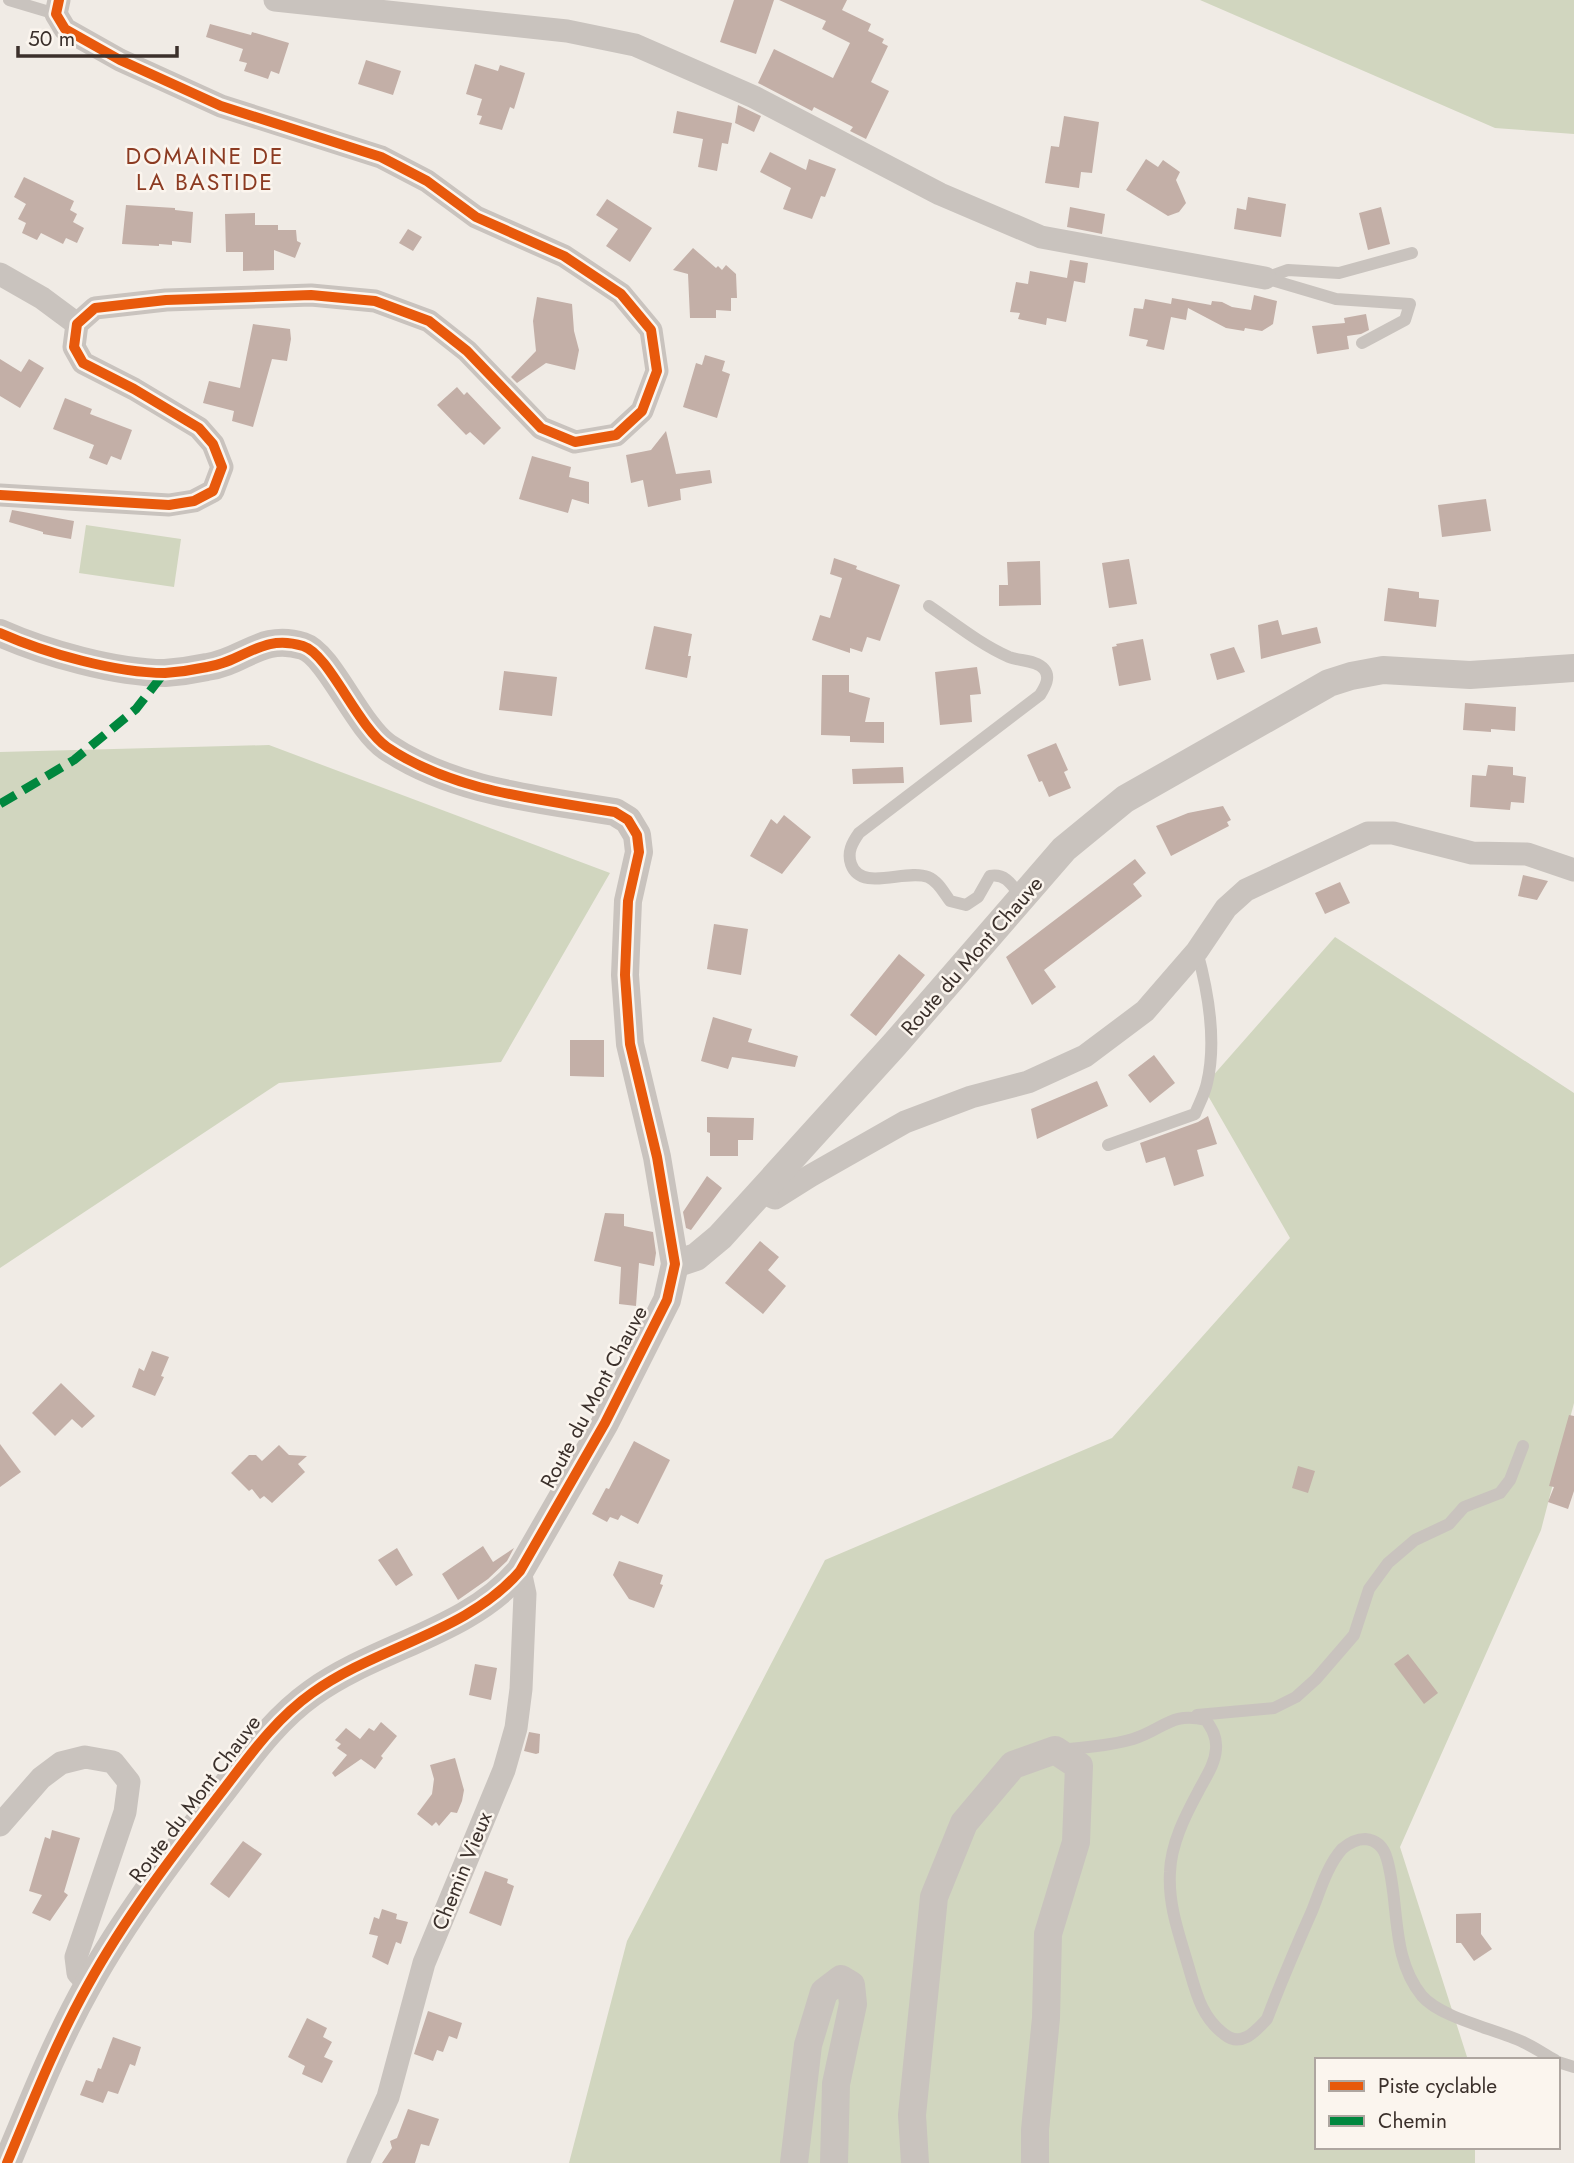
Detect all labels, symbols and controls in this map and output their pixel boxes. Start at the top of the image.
scale bar [18,14,177,58]
text: 50 m [28,24,75,54]
district label: DOMAINE DE LA BASTIDE [126,139,284,199]
street label: Route du Mont Chauve [894,869,1050,1042]
street label: Route du Mont Chauve [533,1300,655,1494]
street label: Route du Mont Chauve [122,1709,268,1889]
street label: Chemin Vieux [425,1807,499,1935]
legend [1315,2058,1560,2149]
text: Piste cyclable [1378,2071,1497,2101]
text: Chemin [1378,2106,1447,2136]

